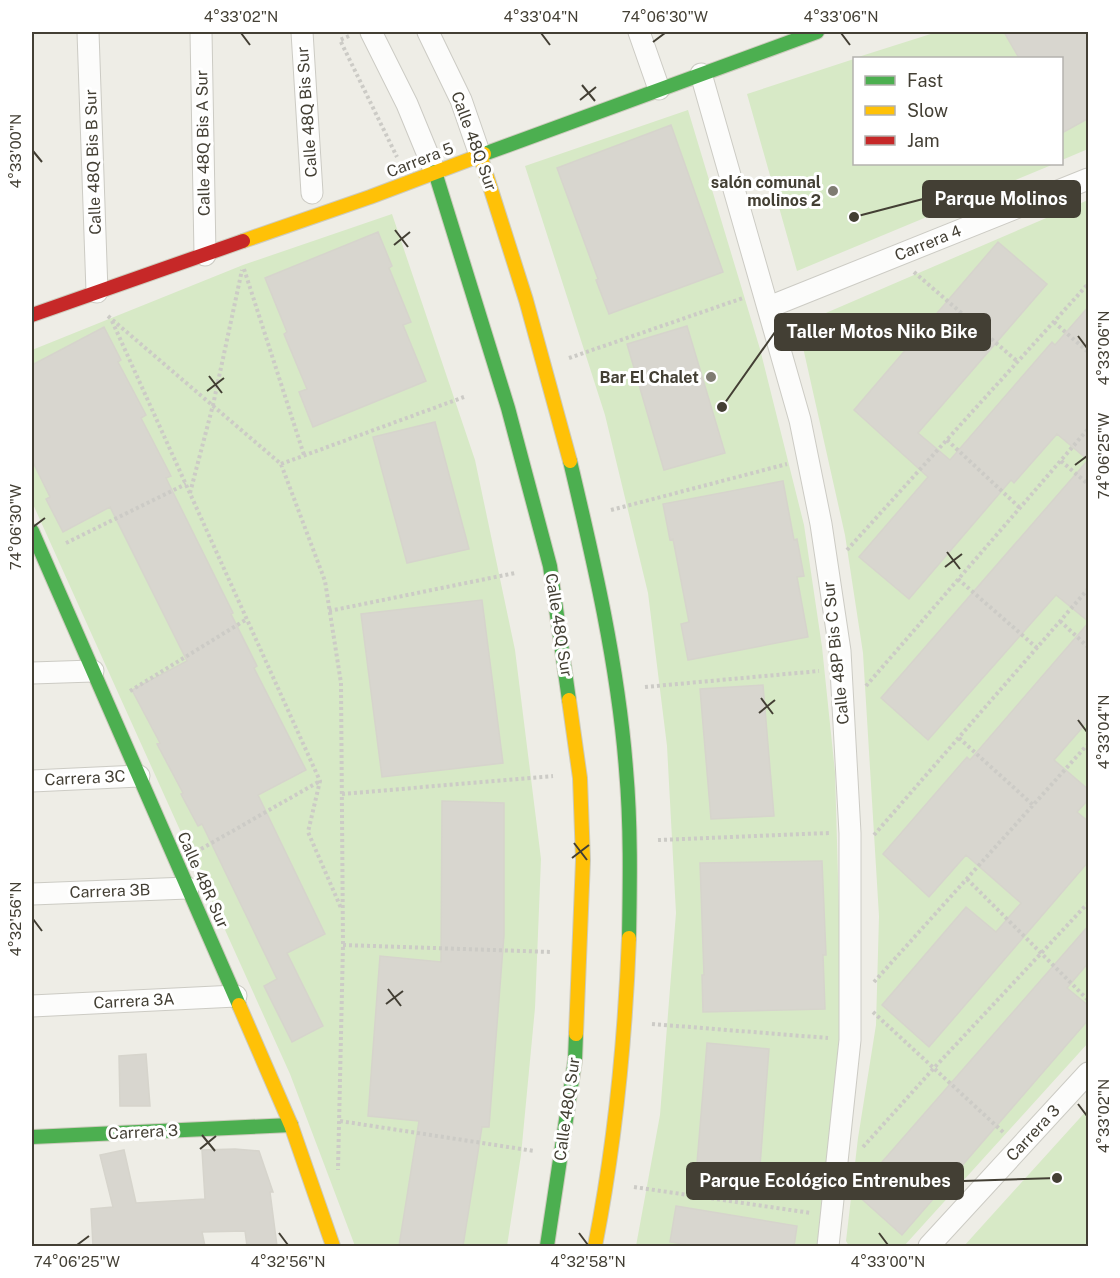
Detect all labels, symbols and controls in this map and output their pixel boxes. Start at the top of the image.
text: 4°33'02"N [204,8,278,25]
text: 4°33'04"N [503,8,579,25]
text: 74°06'30"W [622,8,708,25]
text: 4°33'06"N [803,8,879,25]
street label: Calle 48Q Bis Sur [293,46,321,178]
legend [853,57,1063,165]
street label: Calle 48Q Bis A Sur [192,70,214,216]
text: Fast [907,70,943,91]
street label: Calle 48Q Bis B Sur [81,89,105,235]
street label: Calle 48Q Sur [447,89,501,193]
text: Slow [907,100,948,121]
text: 4°33'00"N [7,114,24,188]
text: Jam [907,130,940,151]
street label: Carrera 5 [384,139,456,181]
place label: salón comunal molinos 2 [711,173,821,210]
callout: Parque Molinos [923,181,1080,217]
marker: salón comunal molinos 2 [826,184,840,198]
text: Parque Molinos [935,188,1067,209]
street label: Carrera 4 [892,221,964,265]
text: 4°33'06"N [1095,310,1112,386]
callout: Taller Motos Niko Bike [775,314,990,350]
text: Taller Motos Niko Bike [786,321,978,342]
place label: Bar El Chalet [599,368,699,387]
marker: Bar El Chalet [704,370,718,384]
text: 74°06'25"W [1095,413,1112,499]
text: 74°06'30"W [7,484,24,570]
street label: Calle 48Q Sur [541,572,577,678]
street label: Calle 48P Bis C Sur [819,580,853,726]
text: 4°33'04"N [1095,694,1112,770]
street label: Carrera 3C [44,766,126,790]
street label: Calle 48R Sur [173,829,233,931]
street label: Carrera 3B [69,880,151,902]
text: 4°32'56"N [7,881,24,957]
street label: Carrera 3A [93,989,175,1013]
street label: Calle 48Q Sur [550,1056,584,1162]
text: 4°33'02"N [1095,1079,1112,1153]
street label: Carrera 3 [1002,1101,1064,1165]
street label: Carrera 3 [108,1121,178,1143]
callout: Parque Ecológico Entrenubes [687,1163,963,1199]
text: Parque Ecológico Entrenubes [699,1170,951,1191]
text: 74°06'25"W [34,1253,120,1270]
text: 4°32'56"N [250,1253,326,1270]
text: 4°32'58"N [550,1253,626,1270]
text: 4°33'00"N [851,1253,925,1270]

